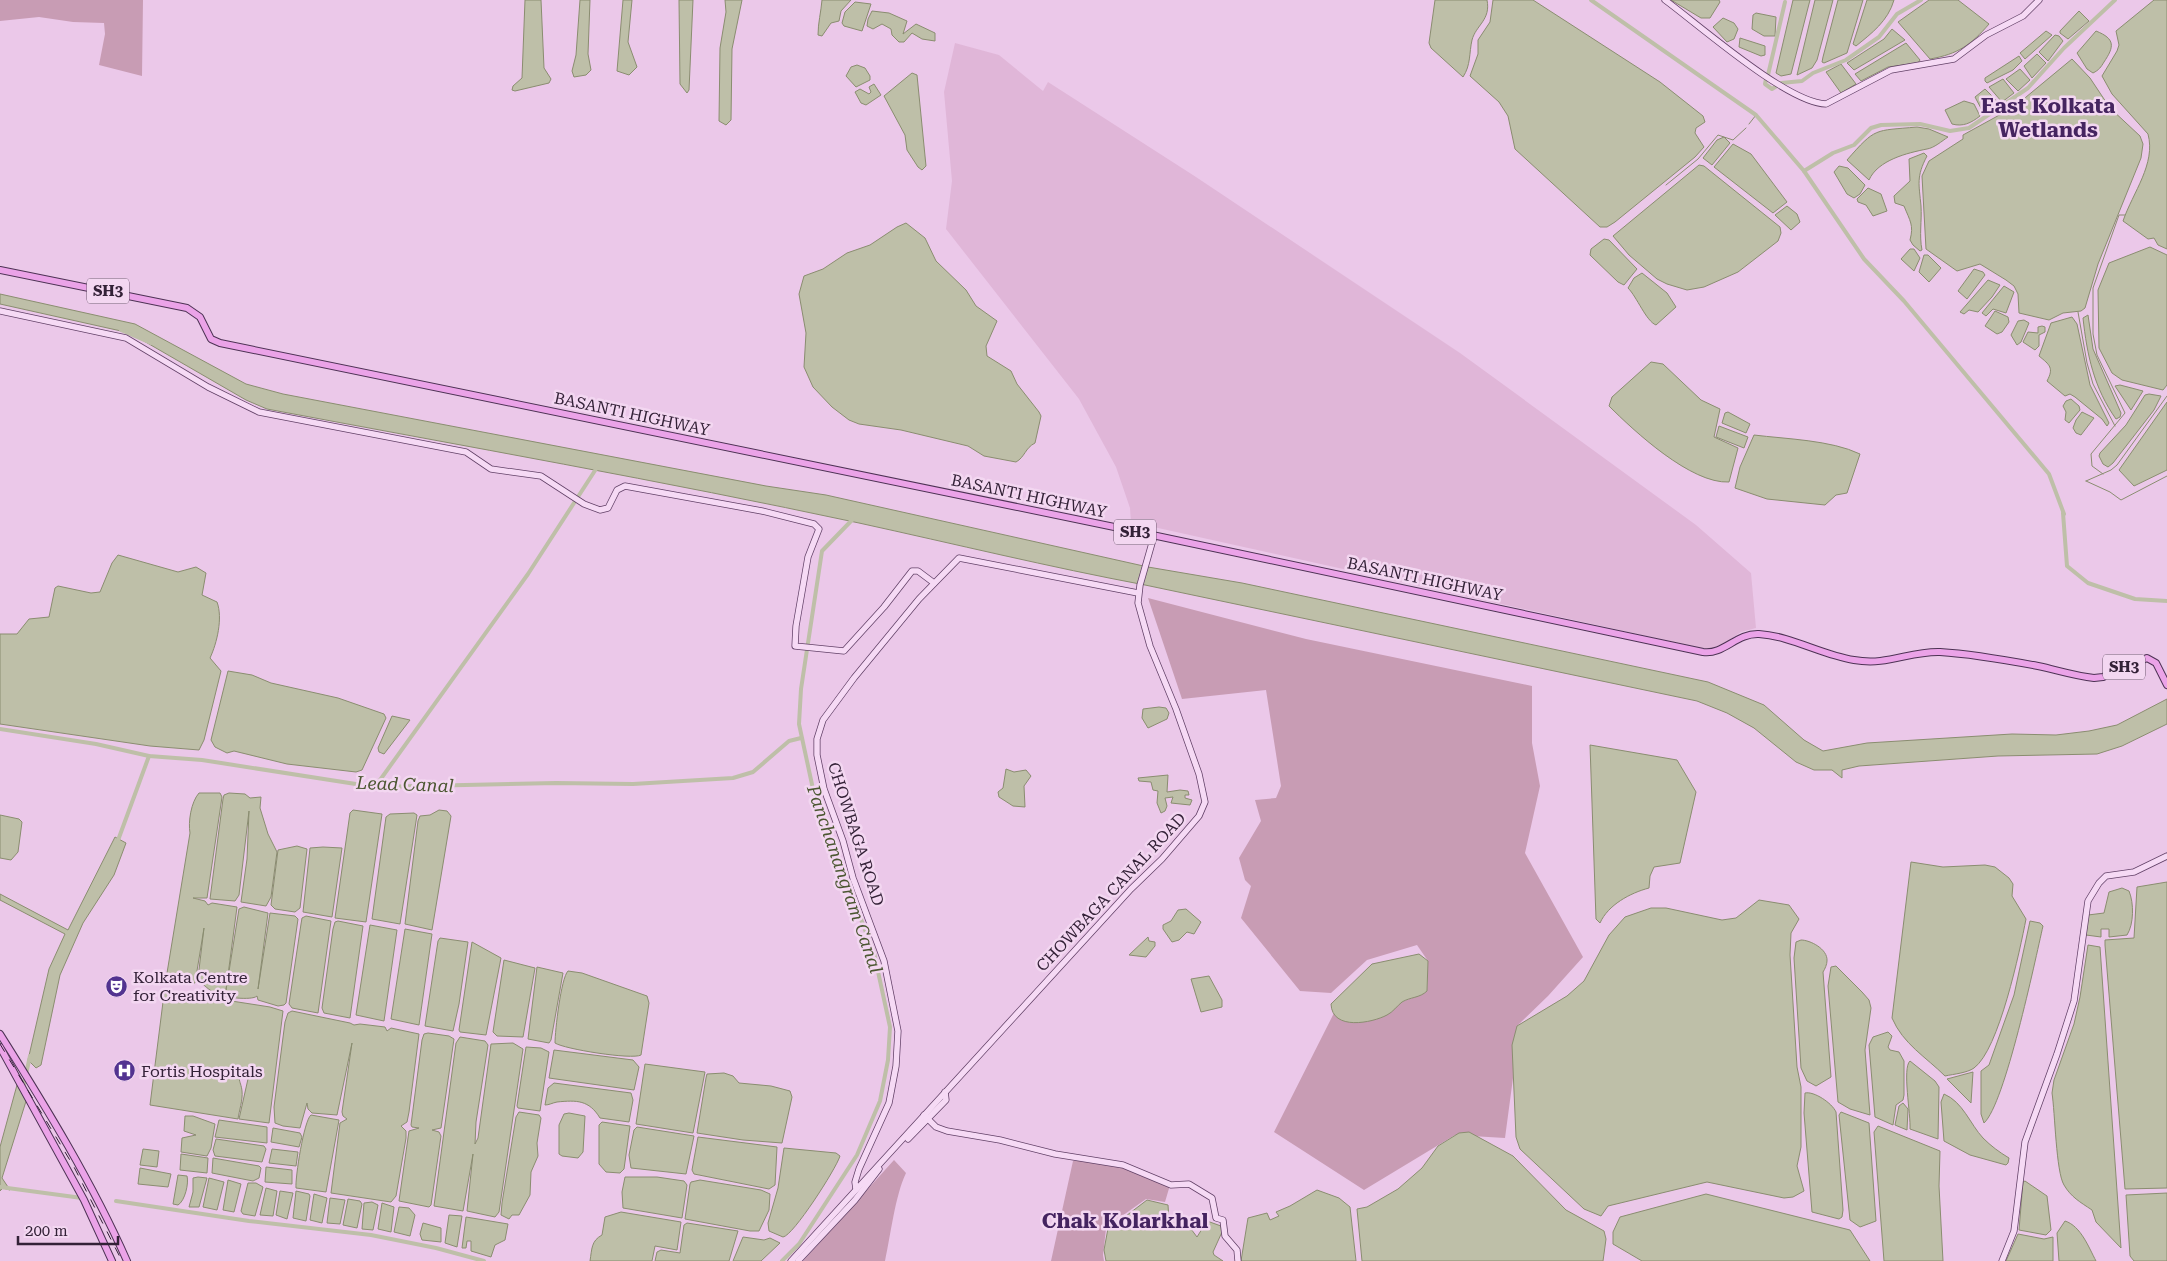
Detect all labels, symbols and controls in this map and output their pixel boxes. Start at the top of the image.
district label: East Kolkata Wetlands [1981,94,2116,142]
road number: SH3 [87,278,129,304]
street label: BASANTI HIGHWAY [552,388,712,440]
street label: BASANTI HIGHWAY [949,470,1109,522]
road number: SH3 [1114,520,1156,544]
street label: BASANTI HIGHWAY [1345,553,1505,605]
road number: SH3 [2103,654,2145,680]
street label: CHOWBAGA ROAD [824,760,888,908]
water label: Lead Canal [355,772,454,796]
water label: Panchanangram Canal [803,781,887,976]
street label: CHOWBAGA CANAL ROAD [1032,809,1190,975]
place label: Kolkata Centre for Creativity [133,968,248,1005]
theatre icon: Kolkata Centre for Creativity [105,974,129,998]
hospital icon: Fortis Hospitals [113,1059,137,1083]
place label: Fortis Hospitals [141,1062,263,1081]
district label: Chak Kolarkhal [1042,1209,1208,1233]
scale bar [18,1214,118,1246]
text: 200 m [25,1222,68,1240]

